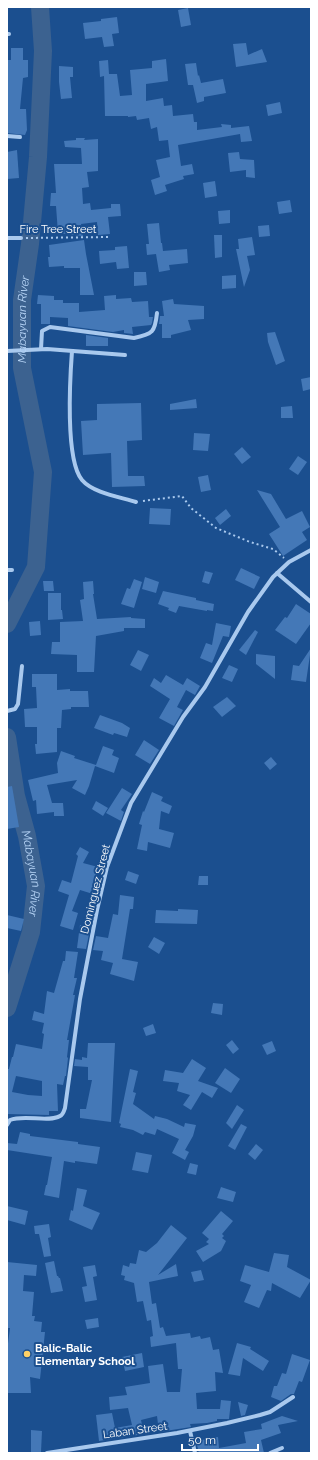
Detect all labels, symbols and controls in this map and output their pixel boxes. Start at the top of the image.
street label: Fire Tree Street [19,223,97,236]
water label: Mabayuan River [15,274,33,363]
water label: Mabayuan River [19,828,43,918]
street label: Dominguez Street [78,843,113,935]
place label: Balic-Balic Elementary School [35,1342,135,1368]
marker: Balic-Balic Elementary School [22,1349,32,1359]
street label: Laban Street [102,1419,168,1441]
scale bar [182,1426,258,1452]
text: 50 m [188,1433,216,1447]

